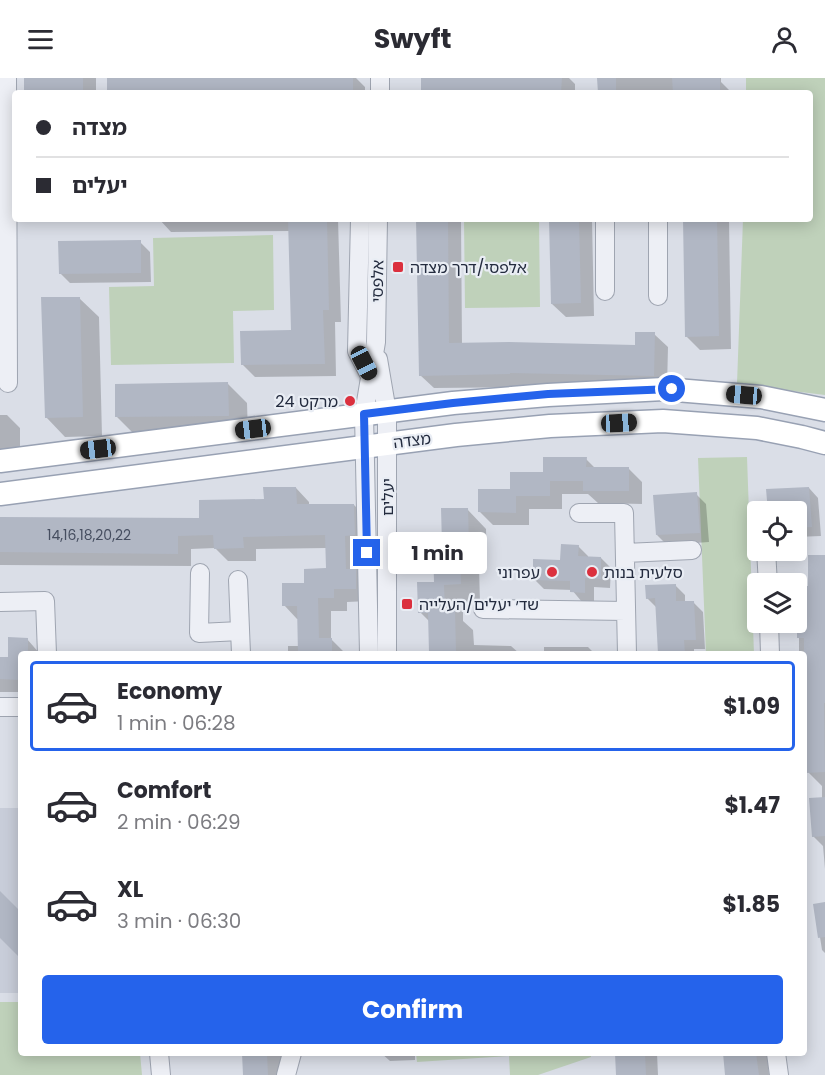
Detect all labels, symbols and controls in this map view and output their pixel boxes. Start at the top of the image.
text: Swyft [374,20,451,57]
icon: menu [24,23,57,56]
icon: person [768,23,801,56]
text: מצדה [72,112,127,143]
text: יעלים [72,170,127,201]
place label: אלפסי/דרך מצדה [410,256,527,279]
street label: אלפסי [366,260,389,303]
marker: אלפסי/דרך מצדה [391,260,405,274]
car [348,343,380,383]
route start [658,375,685,402]
car [725,384,763,406]
place label: מרקט 24 [275,390,338,413]
marker: מרקט 24 [343,394,357,408]
car [601,413,637,433]
car [234,418,272,440]
street label: מצדה [392,427,432,454]
car [79,438,117,460]
street label: יעלים [376,478,399,516]
map controls [747,501,807,633]
button: locate [747,501,807,561]
house number: 14,16,18,20,22 [47,525,131,545]
callout: 1 min [388,532,487,574]
route end [353,539,380,566]
text: 1 min [411,539,464,567]
place label: עפרוני [497,561,540,584]
place label: סלעית בנות [604,561,683,584]
marker: עפרוני [545,565,559,579]
marker: סלעית בנות [585,565,599,579]
button: layers [747,573,807,633]
place label: שד׳ יעלים/העלייה [419,593,539,616]
marker: שד׳ יעלים/העלייה [400,597,414,611]
text: Economy [117,676,222,707]
icon: car [45,679,99,733]
text: $1.09 [723,691,780,722]
text: 1 min · 06:28 [117,709,236,737]
text: Comfort [117,775,211,806]
icon: car [45,778,99,832]
text: $1.47 [724,790,780,821]
text: 2 min · 06:29 [117,808,241,836]
text: XL [117,874,143,905]
icon: car [45,877,99,931]
text: $1.85 [722,889,780,920]
text: 3 min · 06:30 [117,907,241,935]
button: Confirm [42,975,783,1044]

